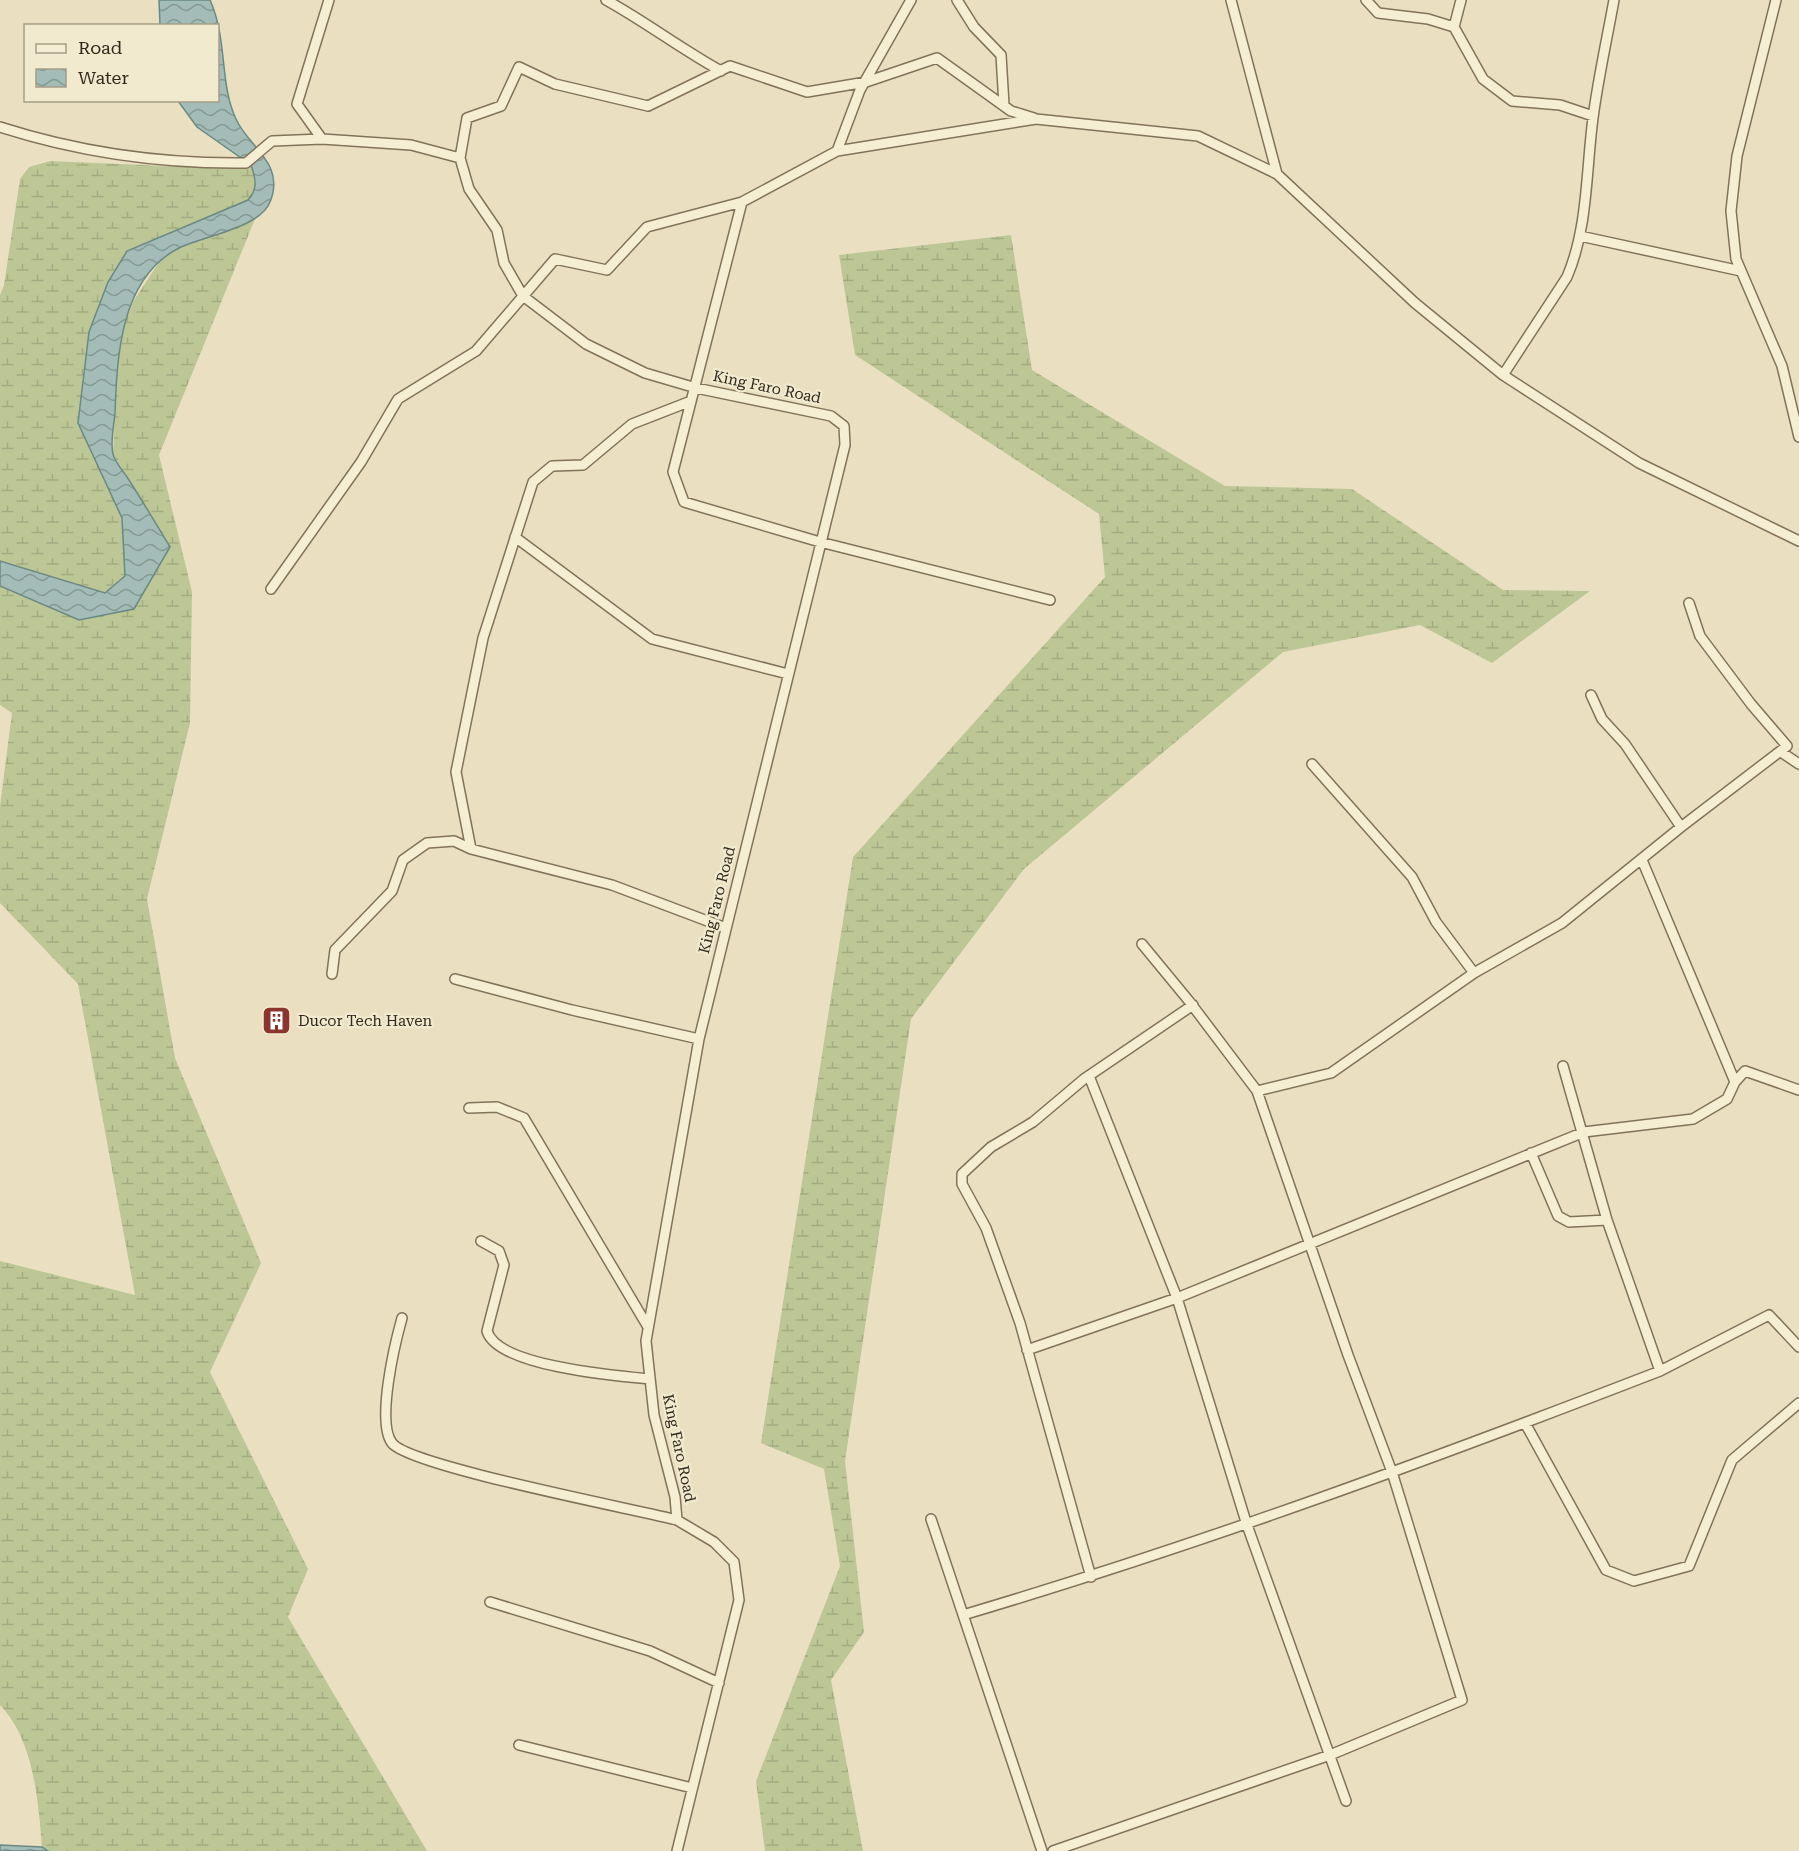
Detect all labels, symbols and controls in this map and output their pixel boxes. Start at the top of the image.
legend [24,24,219,102]
text: Road [78,37,123,58]
text: Water [78,67,129,88]
street label: King Faro Road [711,367,823,407]
street label: King Faro Road [695,844,739,956]
building icon: Ducor Tech Haven [261,1005,293,1037]
place label: Ducor Tech Haven [298,1012,432,1030]
street label: King Faro Road [659,1392,699,1504]

